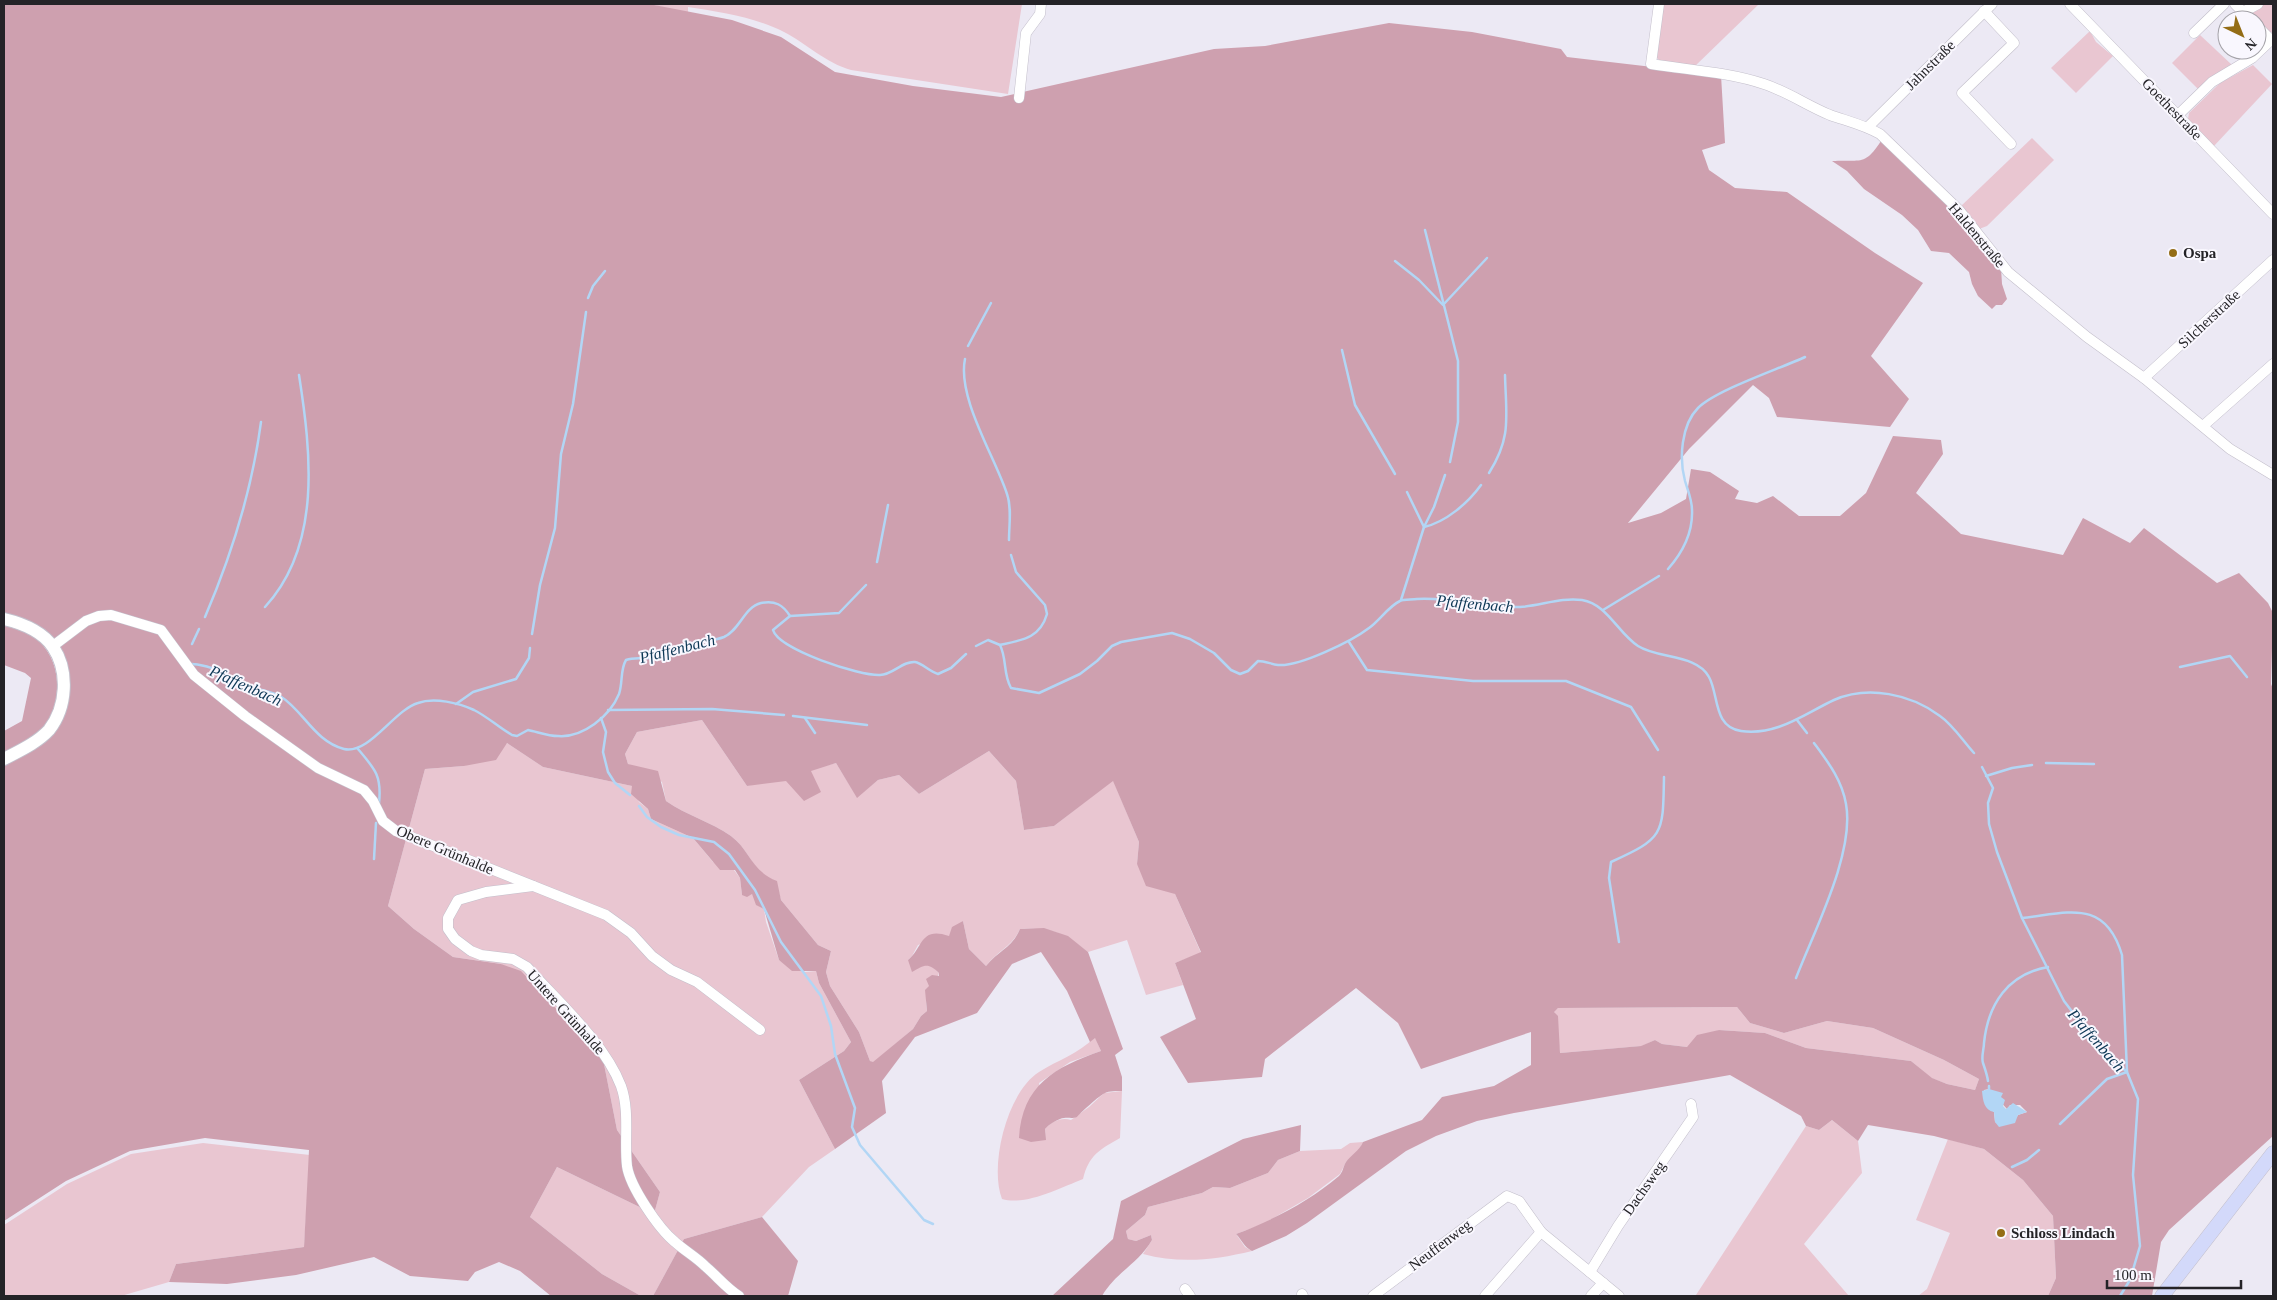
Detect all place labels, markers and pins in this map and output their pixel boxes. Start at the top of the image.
place label: Ospa [2183,245,2217,261]
marker: Ospa [2167,247,2179,259]
place label: Schloss Lindach [2011,1225,2115,1241]
marker: Schloss Lindach [1995,1227,2007,1239]

